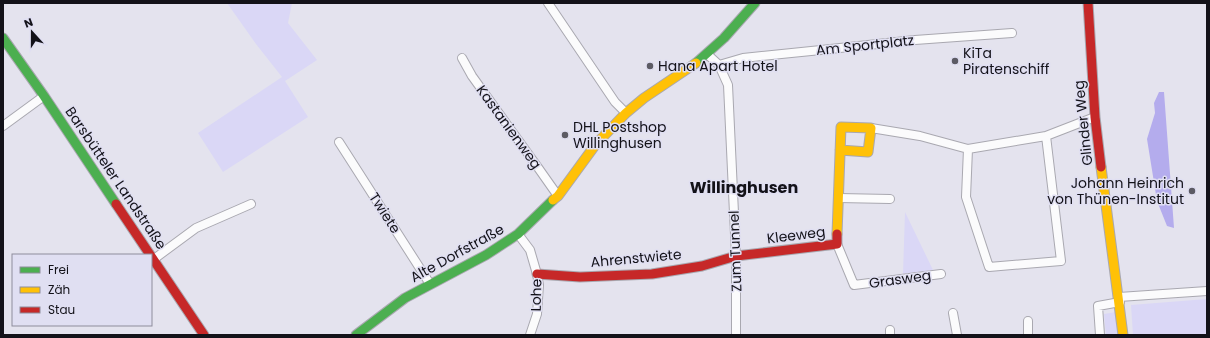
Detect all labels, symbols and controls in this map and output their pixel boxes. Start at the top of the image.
north arrow [12,12,52,52]
text: N [22,14,35,32]
street label: Am Sportplatz [815,30,915,60]
place label: KiTa Piratenschiff [963,43,1050,79]
place label: Hana Apart Hotel [658,56,778,76]
marker: KiTa Piratenschiff [950,56,960,66]
marker: Hana Apart Hotel [645,61,655,71]
street label: Glinder Weg [1069,79,1097,167]
street label: Kastanienweg [472,81,546,173]
street label: Barsbütteler Landstraße [61,103,171,254]
place label: DHL Postshop Willinghusen [573,117,667,153]
marker: DHL Postshop Willinghusen [560,130,570,140]
place label: Johann Heinrich von Thünen-Institut [1047,173,1184,209]
district label: Willinghusen [690,176,798,199]
marker: Johann Heinrich von Thünen-Institut [1187,186,1197,196]
street label: Twiete [364,189,406,238]
street label: Zum Tunnel [724,210,746,292]
street label: Alte Dorfstraße [407,219,508,287]
street label: Kleeweg [766,221,826,249]
street label: Ahrenstwiete [590,244,683,272]
legend [12,254,152,326]
text: Frei [48,261,69,278]
street label: Grasweg [868,265,932,293]
street label: Lohe [526,278,546,312]
text: Zäh [48,281,70,298]
text: Stau [48,301,75,318]

